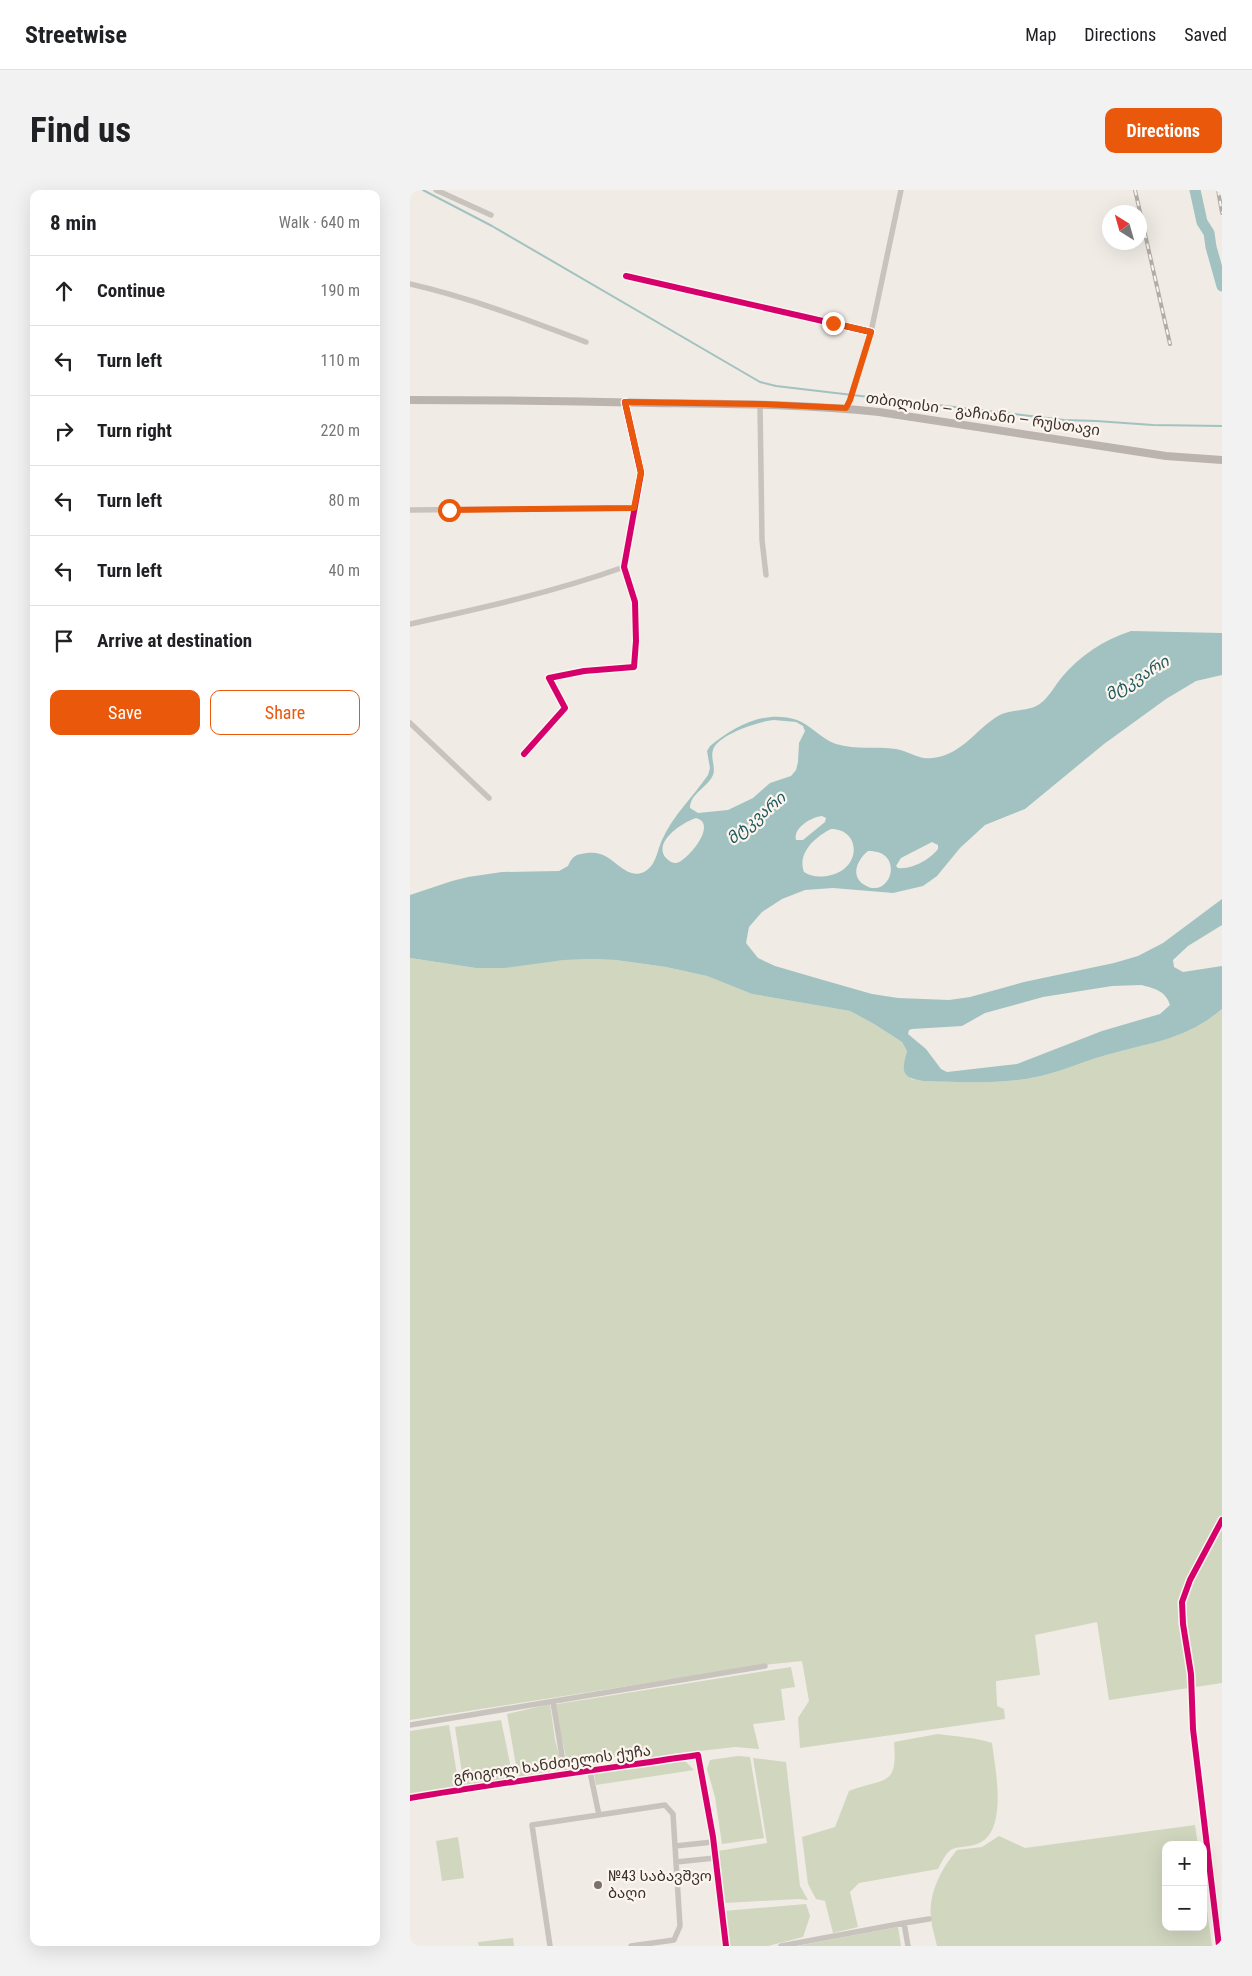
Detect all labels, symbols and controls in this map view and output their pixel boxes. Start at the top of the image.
text: Streetwise [25,21,127,49]
text: Map [1025,24,1056,45]
text: Directions [1084,24,1156,45]
text: Saved [1184,24,1227,45]
button: Directions [1105,108,1222,153]
text: Find us [30,110,131,151]
north arrow [1102,205,1147,250]
text: 8 min [50,211,97,235]
text: Walk · 640 m [279,213,360,232]
icon: ahead [50,277,78,305]
text: Continue [97,279,165,302]
text: 190 m [321,281,360,300]
route end [822,312,845,335]
icon: left [50,347,78,375]
text: Turn left [97,349,162,372]
text: 110 m [321,351,360,370]
street label: თბილისი — გაჩიანი — რუსთავი [865,389,1101,439]
icon: right [50,417,78,445]
text: Turn right [97,419,172,442]
text: 220 m [321,421,360,440]
icon: left [50,487,78,515]
text: Turn left [97,489,162,512]
text: 80 m [328,491,360,510]
route start [438,499,461,522]
icon: left [50,557,78,585]
text: Turn left [97,559,162,582]
text: 40 m [328,561,360,580]
icon: arrive [50,627,78,655]
text: Arrive at destination [97,629,252,652]
water label: მტკვარი [1102,651,1173,704]
button: Save [50,690,200,735]
button: Share [210,690,360,735]
water label: მტკვარი [723,787,790,848]
street label: გრიგოლ ხანძთელის ქუჩა [452,1741,652,1787]
map controls [1162,1841,1207,1931]
button: + [1162,1841,1207,1886]
place label: №43 საბავშვო ბაღი [608,1867,712,1902]
marker: №43 საბავშვო ბაღი [592,1879,604,1891]
button: − [1162,1886,1207,1931]

